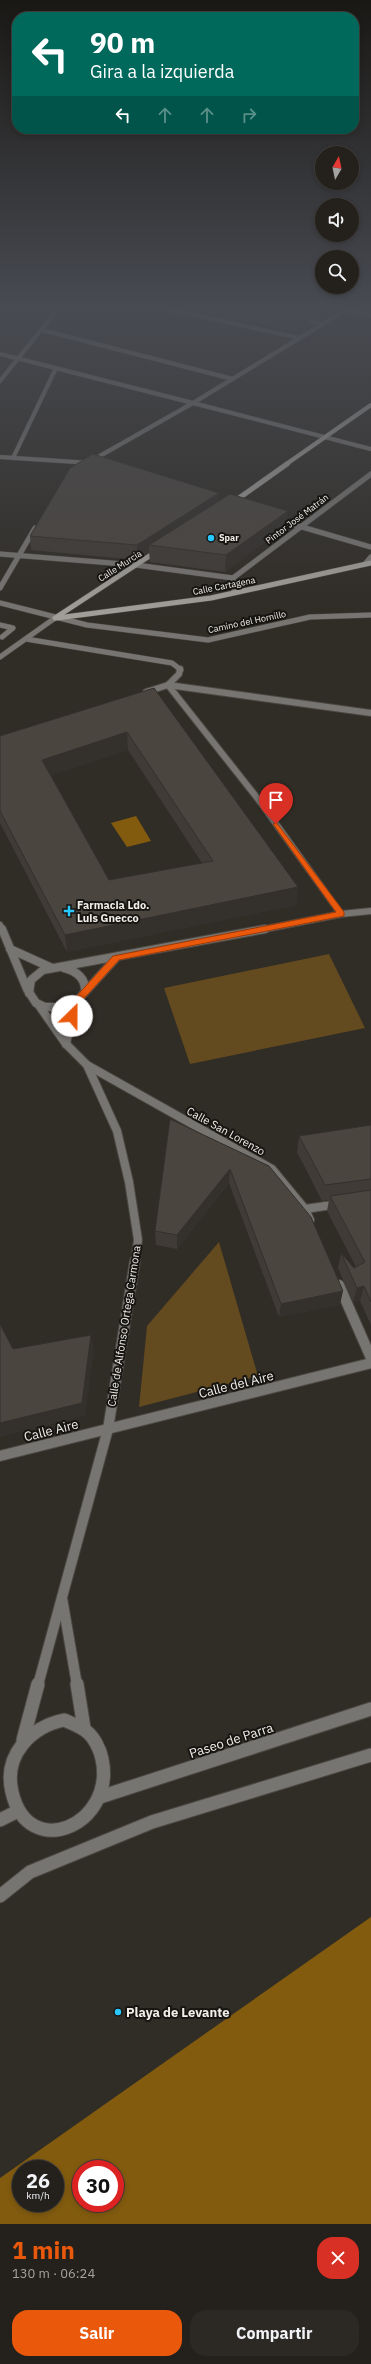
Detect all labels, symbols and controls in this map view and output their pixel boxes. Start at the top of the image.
text: 90 m [90,24,155,61]
icon: left [24,28,76,80]
text: Gira a la izquierda [90,60,234,83]
icon: left [112,104,134,126]
icon: ahead [154,104,176,126]
icon: ahead [196,104,218,126]
icon: right [238,104,260,126]
north arrow [315,146,359,190]
map controls [315,146,359,294]
button: sound [315,198,359,242]
button: search [315,250,359,294]
street label: Pintor José Matrán [263,491,330,546]
place label: Spar [219,532,239,543]
marker: Spar [206,533,216,543]
street label: Calle Murcia [96,547,144,584]
street label: Calle Cartagena [192,574,256,597]
street label: Camino del Hornillo [207,608,287,635]
pin [259,783,293,824]
icon: arrive [265,789,287,811]
place label: Farmacia Ldo. Luis Gnecco [77,898,149,925]
marker: Farmacia Ldo. Luis Gnecco [64,906,74,916]
position arrow [51,995,93,1037]
street label: Calle San Lorenzo [184,1104,268,1158]
street label: Calle de Alfonso Ortega Carmona [104,1244,144,1408]
street label: Calle del Aire [197,1367,276,1402]
street label: Calle Aire [22,1416,80,1445]
street label: Paseo de Parra [187,1719,275,1762]
place label: Playa de Levante [126,2004,229,2021]
marker: Playa de Levante [113,2007,123,2017]
speed limit sign: 30 [72,2160,124,2212]
text: 26 [26,2167,50,2194]
text: km/h [26,2189,50,2202]
text: 1 min [12,2234,75,2266]
button: close [317,2237,359,2279]
text: 130 m · 06:24 [12,2265,95,2282]
button: Salir [12,2310,182,2356]
button: Compartir [190,2310,359,2356]

